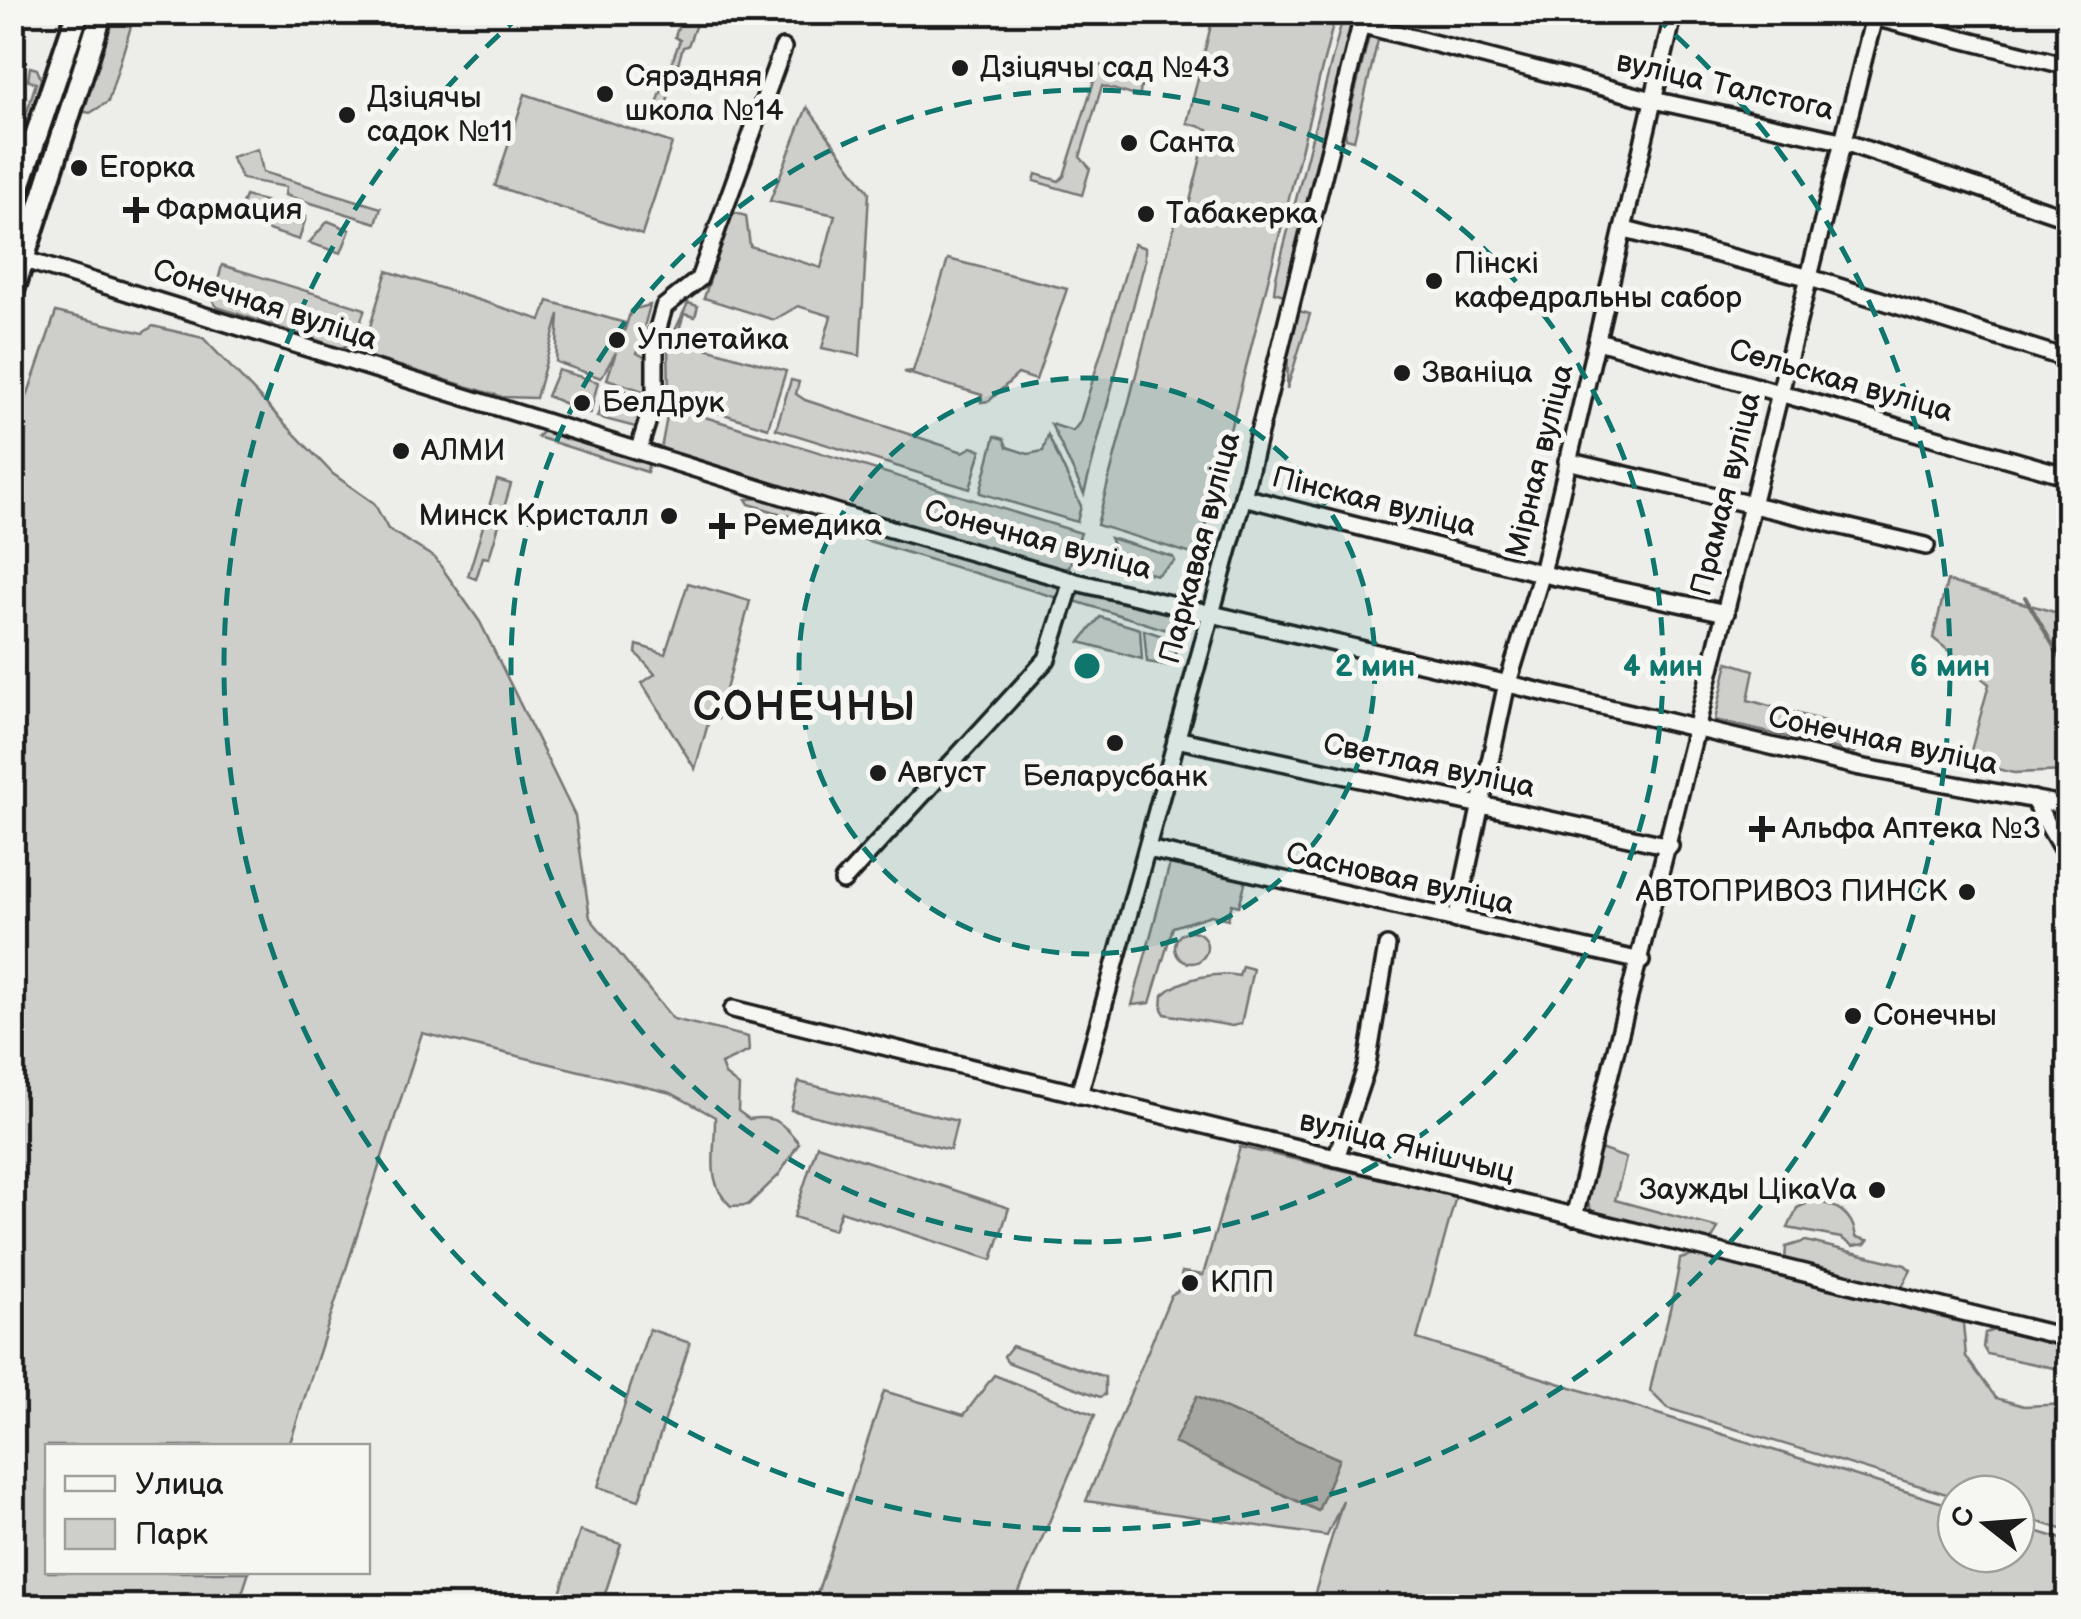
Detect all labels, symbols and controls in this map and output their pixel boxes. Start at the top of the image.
street label: вуліца Талстога [1613,43,1838,129]
place label: Дзіцячы сад №43 [980,50,1230,86]
marker: Дзіцячы сад №43 [949,57,971,79]
place label: Сярэдняя школа №14 [625,59,784,129]
place label: Дзіцячы садок №11 [367,80,513,150]
marker: Сярэдняя школа №14 [594,83,616,105]
marker: Дзіцячы садок №11 [336,104,358,126]
place label: Санта [1149,125,1235,161]
marker: Санта [1118,132,1140,154]
place label: Егорка [99,150,196,186]
marker: Егорка [68,157,90,179]
place label: Фармация [156,192,302,228]
place label: Табакерка [1166,196,1318,232]
marker: Фармация [125,199,147,221]
marker: Табакерка [1135,203,1157,225]
place label: Пінскі кафедральны сабор [1454,246,1742,316]
street label: Сонечная вуліца [148,252,382,358]
marker: Пінскі кафедральны сабор [1423,270,1445,292]
place label: Уплетайка [637,322,789,358]
marker: Уплетайка [606,329,628,351]
street label: Сельская вуліца [1725,332,1957,430]
place label: Званіца [1422,355,1533,391]
street label: Мірная вуліца [1499,360,1582,562]
marker: Званіца [1391,362,1413,384]
place label: БелДрук [602,385,725,421]
street label: Прамая вуліца [1683,388,1769,600]
marker: БелДрук [571,392,593,414]
street label: Паркавая вуліца [1152,428,1248,668]
place label: АЛМИ [420,433,506,469]
marker: АЛМИ [390,440,412,462]
street label: Пінская вуліца [1268,459,1480,545]
street label: Сонечная вуліца [920,492,1156,588]
place label: Минск Кристалл [419,498,649,534]
marker: Минск Кристалл [658,505,680,527]
place label: Ремедика [742,508,883,544]
marker: Ремедика [711,515,733,537]
centre of rings [1069,648,1105,684]
text: 2 мин [1335,649,1415,685]
text: 4 мин [1623,649,1703,685]
text: 6 мин [1910,649,1990,685]
district label: СОНЕЧНЫ [693,684,917,732]
street label: Сонечная вуліца [1765,699,2001,783]
street label: Светлая вуліца [1320,726,1538,806]
marker: Беларусбанк [1104,732,1126,754]
place label: Август [897,755,986,791]
place label: Беларусбанк [1023,759,1207,795]
marker: Август [867,762,889,784]
place label: Альфа Аптека №3 [1781,811,2041,847]
marker: Альфа Аптека №3 [1751,818,1773,840]
street label: Сасновая вуліца [1282,835,1518,923]
place label: АВТОПРИВОЗ ПИНСК [1635,874,1948,910]
marker: АВТОПРИВОЗ ПИНСК [1956,881,1978,903]
place label: Сонечны [1873,998,1997,1034]
marker: Сонечны [1842,1005,1864,1027]
street label: вуліца Янішчыц [1296,1103,1518,1191]
place label: Заужды ЦікаVа [1639,1172,1857,1208]
marker: Заужды ЦікаVа [1866,1179,1888,1201]
place label: КПП [1210,1265,1274,1301]
marker: КПП [1179,1272,1201,1294]
legend [45,1444,370,1574]
text: Улица [135,1467,224,1503]
north arrow [1936,1474,2036,1574]
text: С [1945,1502,1982,1531]
text: Парк [135,1517,208,1553]

